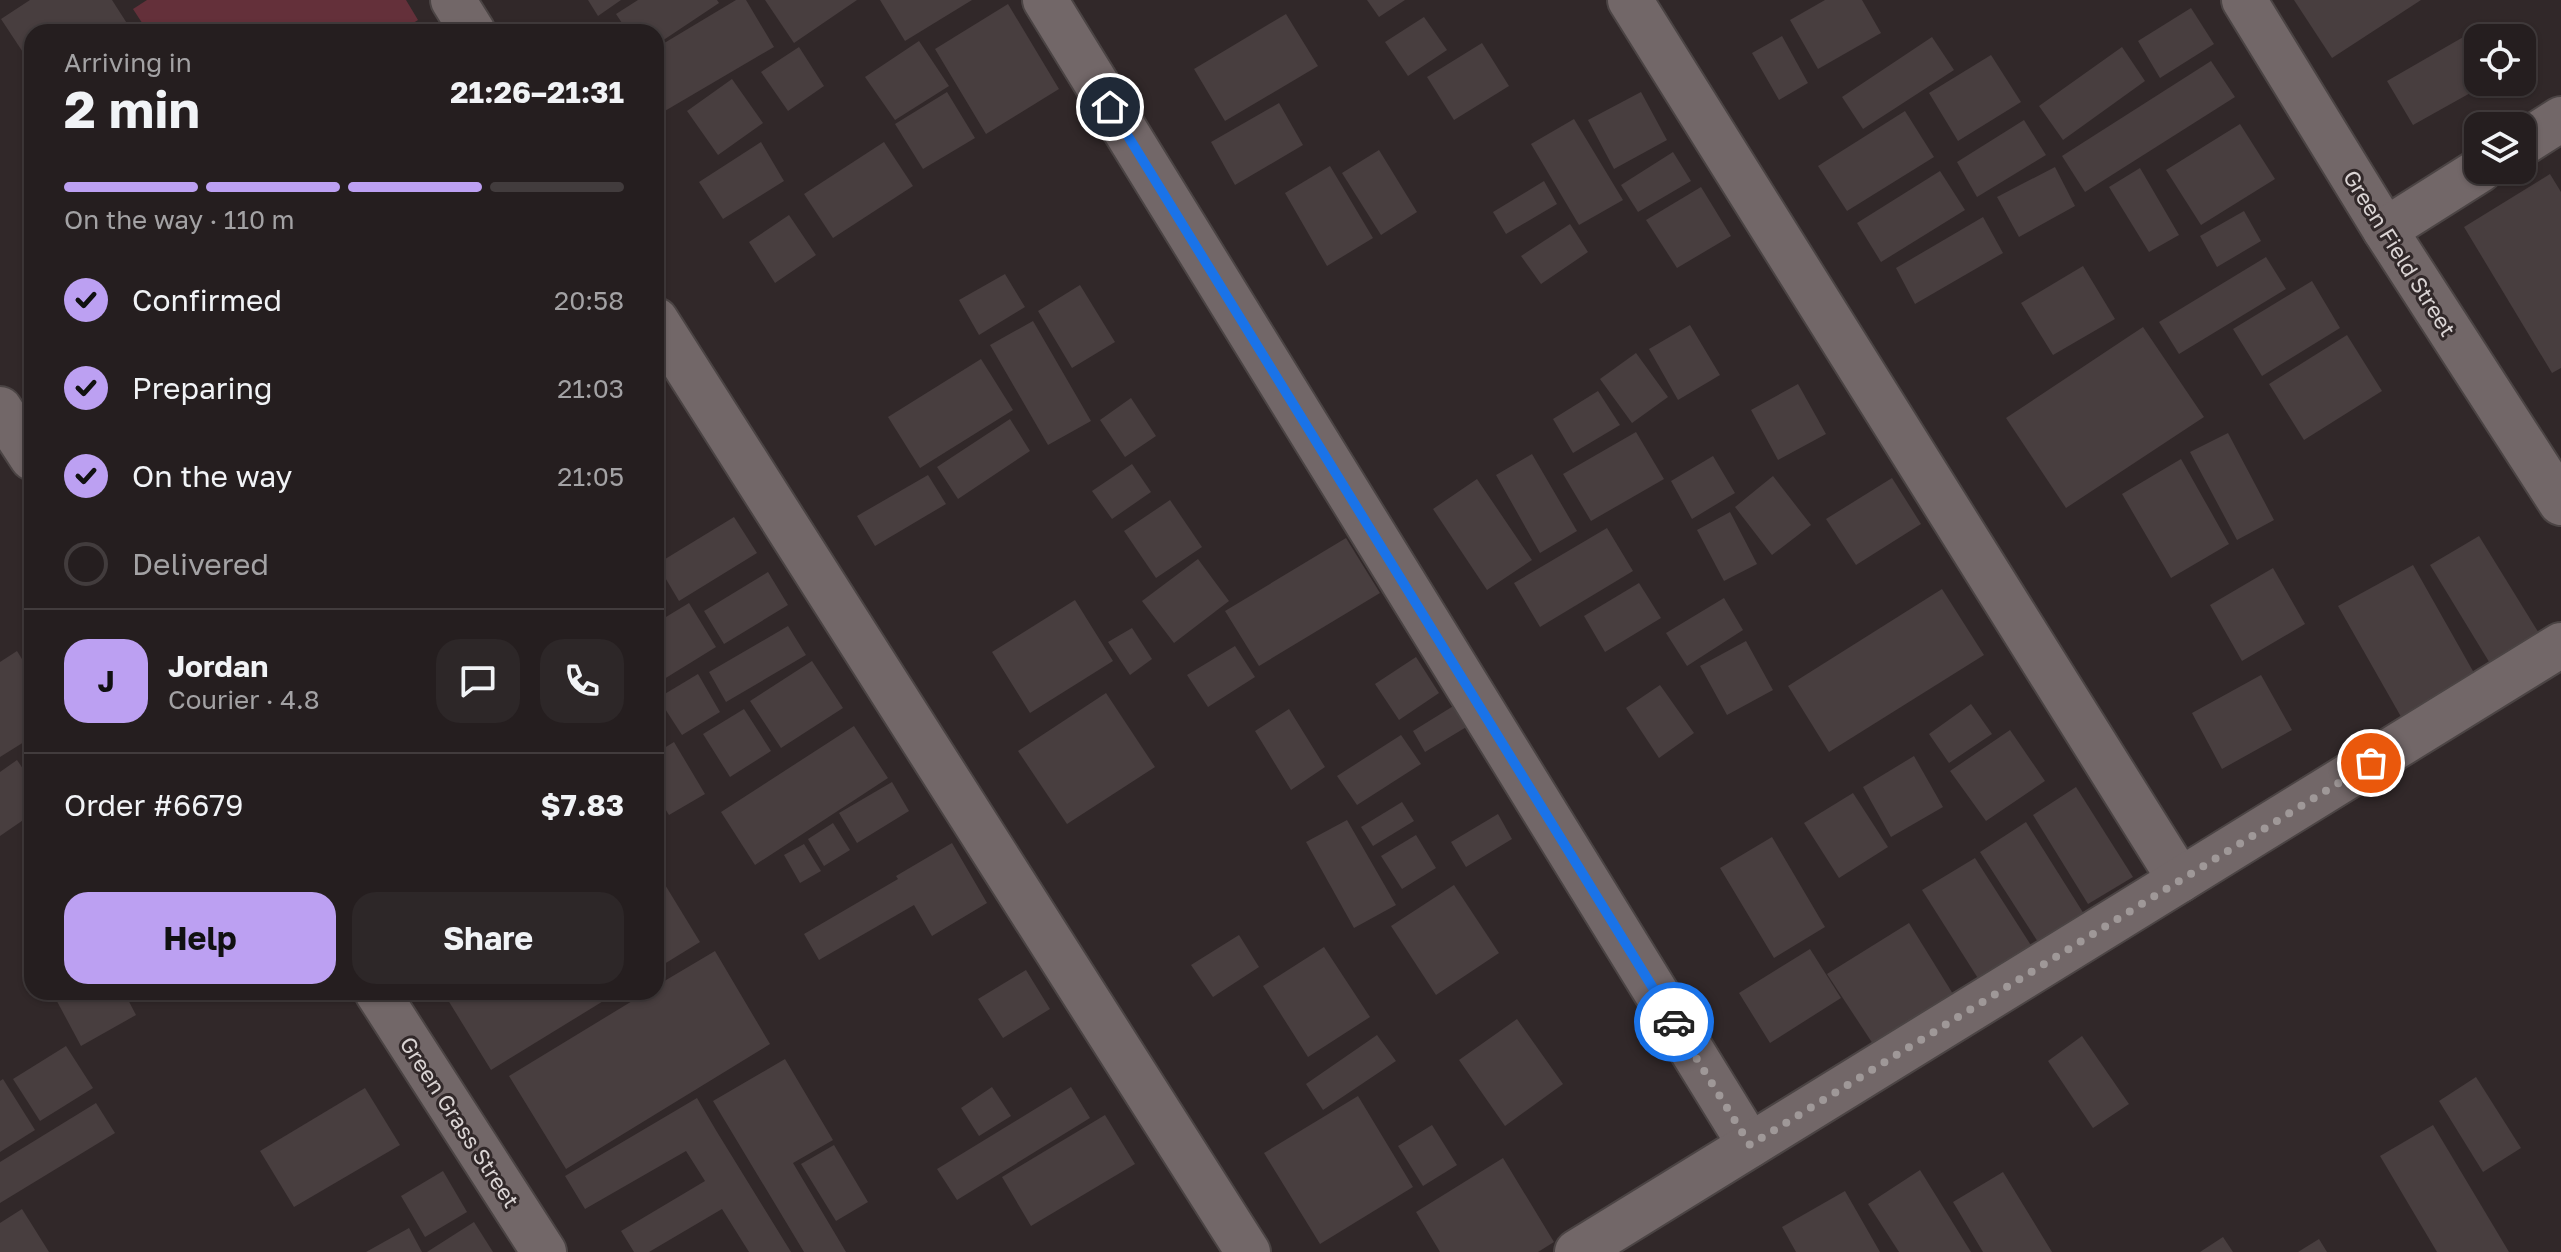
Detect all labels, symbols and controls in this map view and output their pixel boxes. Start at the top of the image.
map controls [2464,24,2536,184]
button: locate [2464,24,2536,96]
text: Arriving in [64,47,192,78]
pin [1076,73,1144,141]
text: 21:26–21:31 [450,74,624,110]
text: 2 min [64,77,200,139]
icon: home [1088,85,1132,129]
button: layers [2464,112,2536,184]
street label: Green Field Street [2338,165,2462,341]
text: On the way · 110 m [64,204,295,235]
icon: check [64,278,108,322]
text: Confirmed [132,282,282,318]
text: 20:58 [554,285,624,316]
icon: check [64,366,108,410]
text: Preparing [132,370,273,406]
text: 21:03 [557,373,624,404]
icon: check [64,454,108,498]
text: On the way [132,458,292,494]
text: 21:05 [557,461,624,492]
text: Delivered [132,546,269,582]
button: chat [436,639,520,723]
button: phone [540,639,624,723]
text: Jordan [168,648,268,684]
text: J [97,663,115,699]
text: Courier · 4.8 [168,684,320,715]
pin [2337,729,2405,797]
icon: bag [2349,741,2393,785]
text: Order #6679 [64,787,243,823]
text: $7.83 [540,787,624,823]
button: Help [64,892,336,984]
button: Share [352,892,624,984]
courier [1634,982,1714,1062]
icon: car [1652,1000,1696,1044]
street label: Green Grass Street [395,1031,525,1213]

